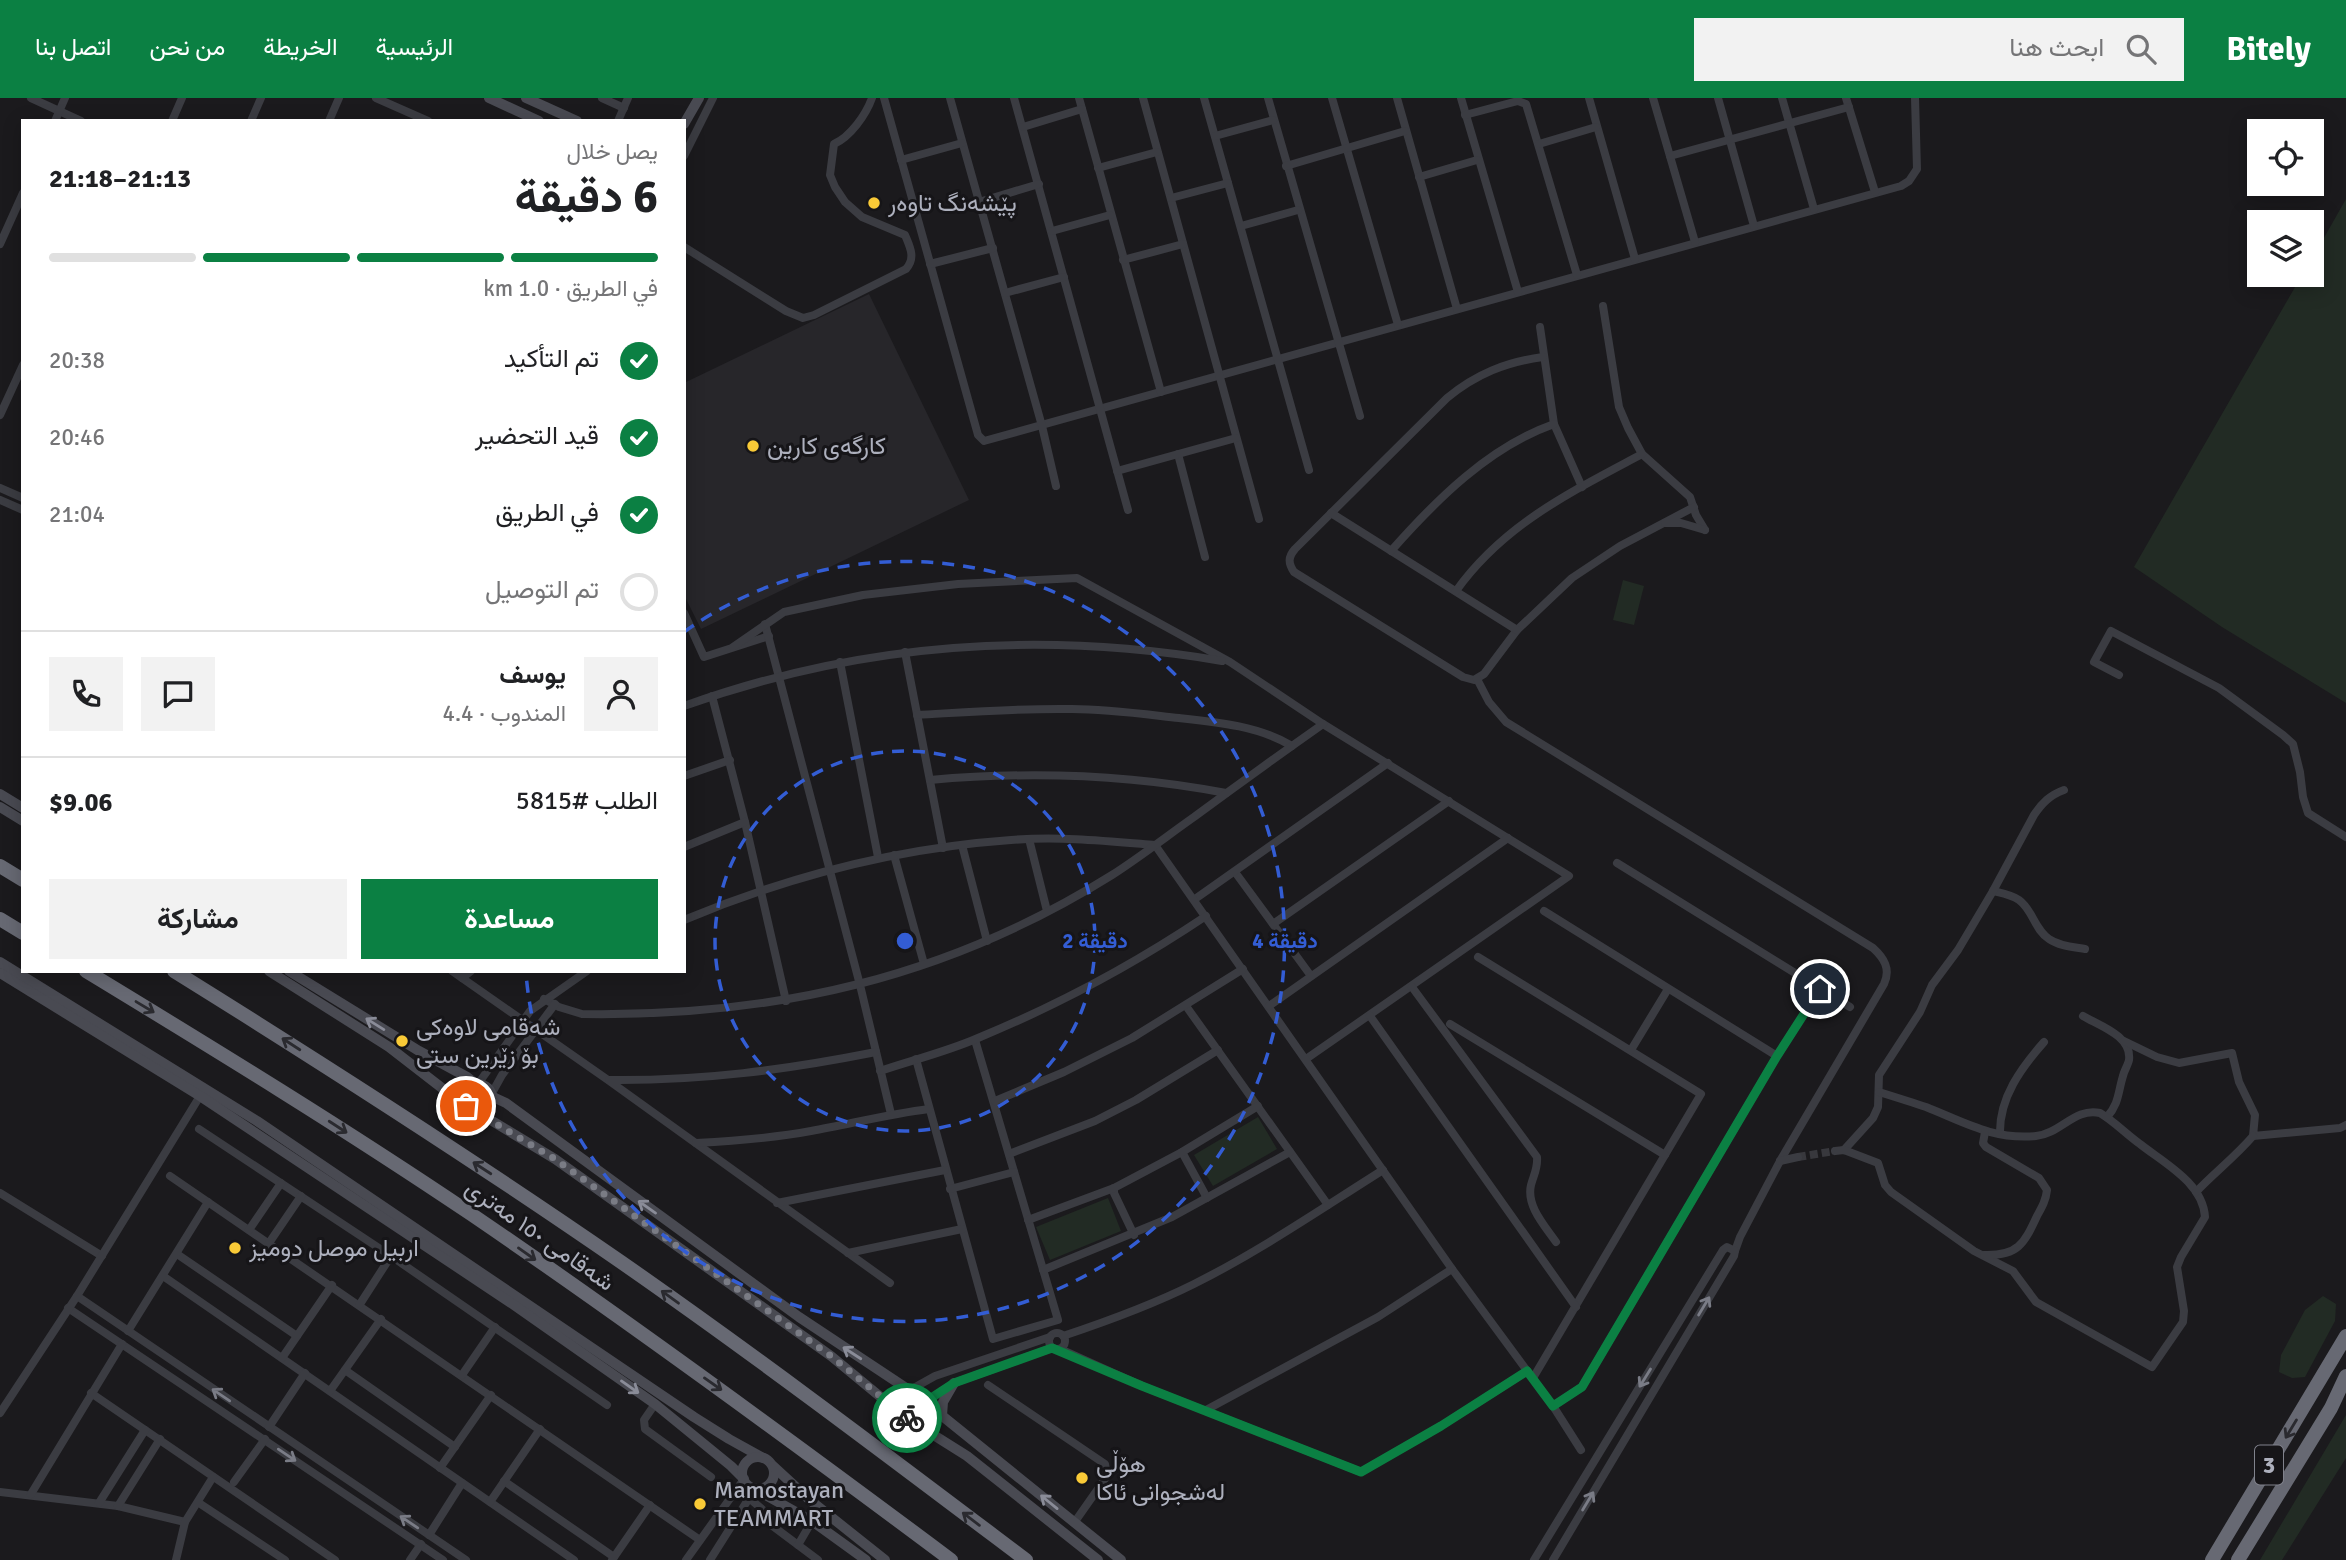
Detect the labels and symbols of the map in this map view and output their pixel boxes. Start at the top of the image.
place label: پێشەنگ تاوەر [887,188,1017,219]
marker: پێشەنگ تاوەر [866,195,882,211]
place label: کارگەی کارین [767,431,886,461]
marker: کارگەی کارین [745,438,761,454]
text: 2 دقيقة [1062,928,1128,954]
text: 4 دقيقة [1252,928,1318,954]
centre of rings [893,929,917,953]
pin [1790,959,1850,1019]
one-way arrow [134,1000,154,1014]
place label: شەقامی لاوەکی بۆ زێرین ستی [416,1012,560,1070]
one-way arrow [366,1017,386,1031]
marker: شەقامی لاوەکی بۆ زێرین ستی [394,1033,410,1049]
one-way arrow [282,1037,302,1051]
pin [436,1076,496,1136]
one-way arrow [327,1121,347,1135]
one-way arrow [473,1161,492,1175]
street label: شەقامی ١٥٠ مەتری [460,1172,620,1298]
one-way arrow [638,1200,657,1214]
place label: اربيل موصل دوميز [248,1233,419,1263]
marker: اربيل موصل دوميز [227,1240,243,1256]
one-way arrow [517,1247,536,1261]
one-way arrow [661,1290,680,1304]
one-way arrow [1697,1296,1711,1316]
one-way arrow [843,1346,862,1361]
one-way arrow [1637,1368,1651,1388]
one-way arrow [703,1377,722,1391]
one-way arrow [620,1380,639,1394]
courier [872,1383,942,1453]
one-way arrow [211,1387,231,1401]
one-way arrow [2283,1418,2297,1438]
road number: 3 [2255,1446,2283,1484]
one-way arrow [277,1448,297,1462]
place label: هۆڵی لەشجوانی ئاکا [1096,1449,1225,1507]
marker: هۆڵی لەشجوانی ئاکا [1074,1470,1090,1486]
place label: Mamostayan TEAMMART [714,1475,844,1533]
one-way arrow [1581,1492,1595,1512]
one-way arrow [1040,1495,1058,1510]
marker: Mamostayan TEAMMART [692,1496,708,1512]
one-way arrow [962,1511,981,1526]
one-way arrow [400,1515,420,1529]

